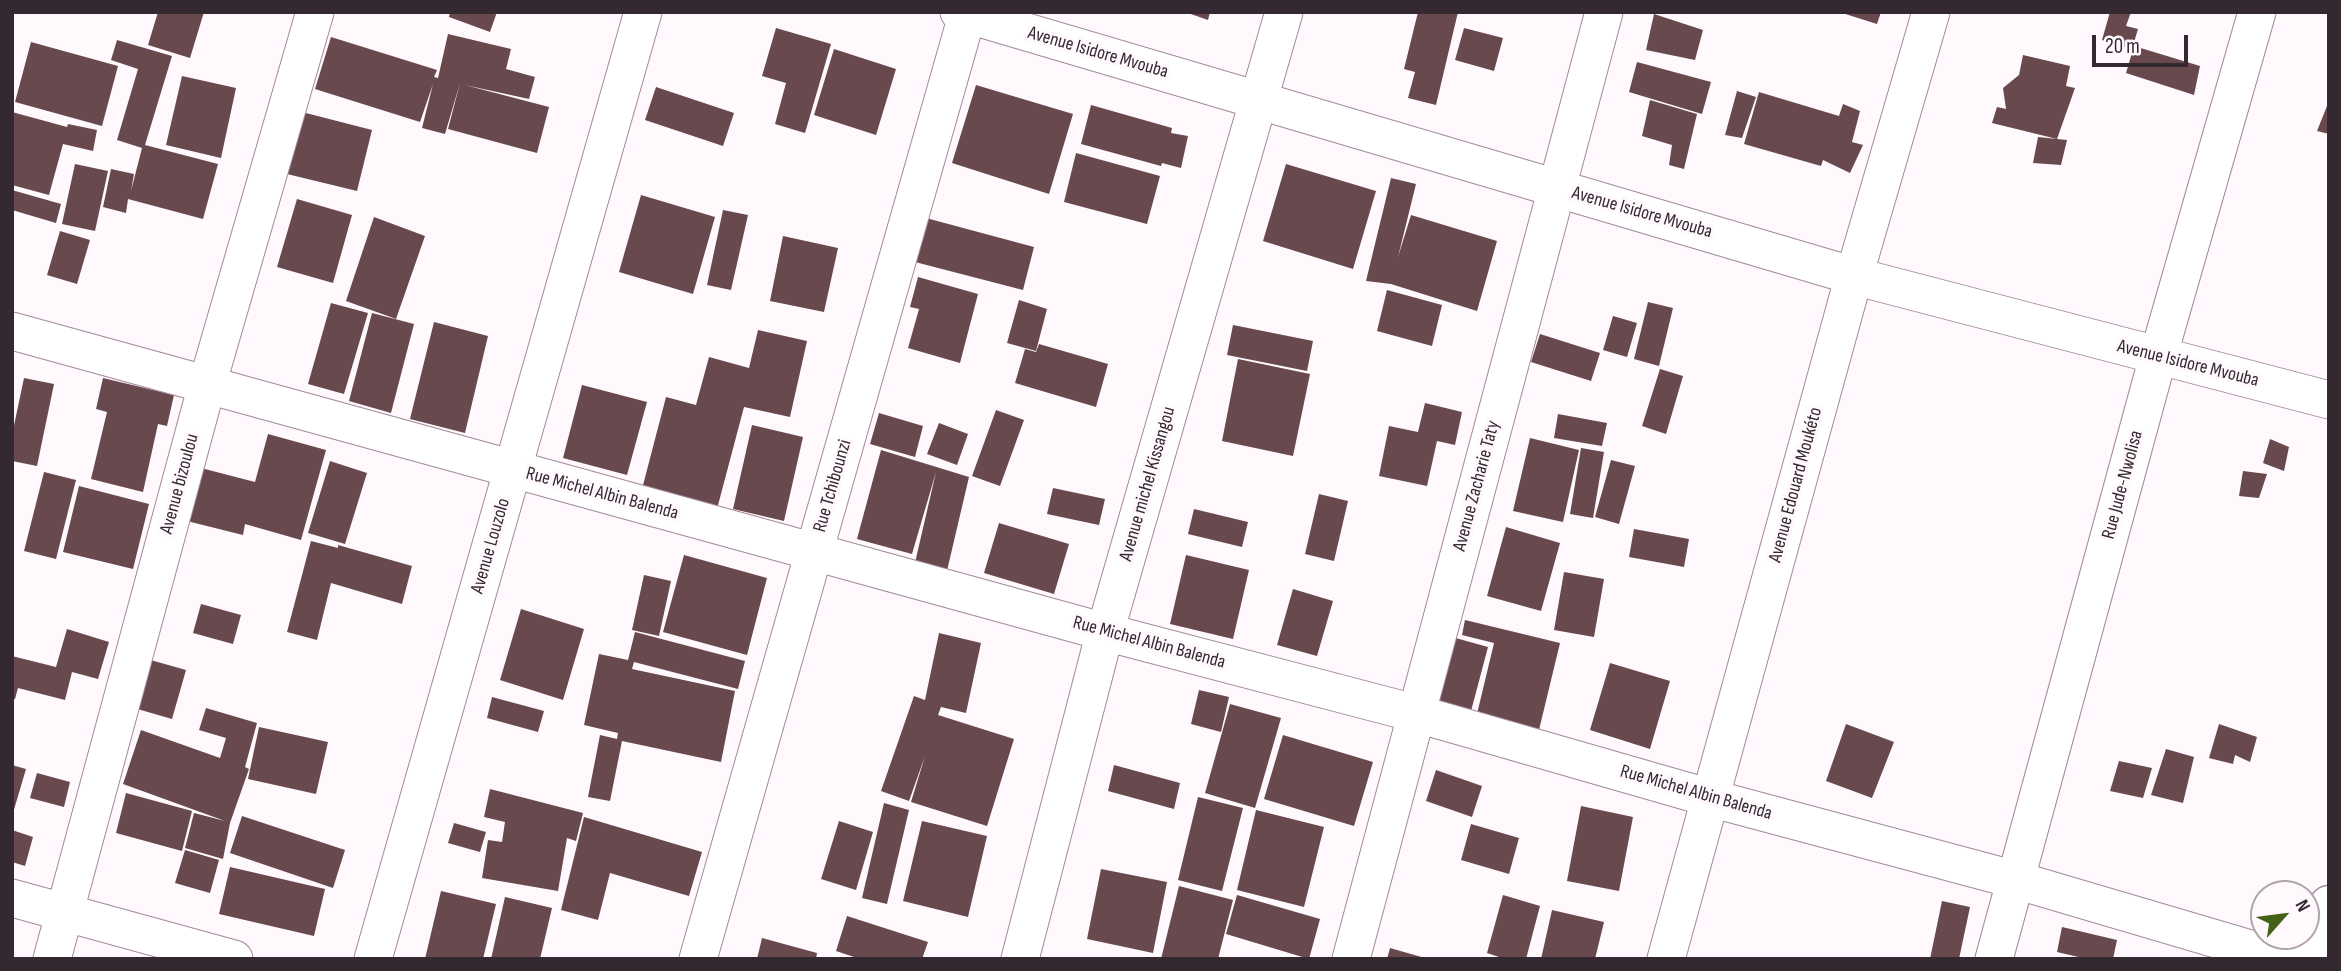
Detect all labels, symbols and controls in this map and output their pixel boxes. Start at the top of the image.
scale bar [2096,21,2192,65]
street label: Avenue Isidore Mvouba [1025,22,1171,84]
text: 20 m [2105,34,2140,59]
street label: Avenue Isidore Mvouba [1569,182,1715,244]
street label: Avenue Isidore Mvouba [2115,335,2261,393]
street label: Avenue michel Kissangou [1115,404,1181,564]
street label: Avenue Edouard Moukéto [1764,405,1828,565]
street label: Avenue Zacharie Taty [1449,418,1505,554]
street label: Rue Jude-Nwolisa [2098,428,2148,542]
street label: Avenue bizoulou [156,431,204,537]
street label: Rue Tchibounzi [809,437,857,535]
street label: Rue Michel Albin Balenda [523,463,681,525]
street label: Avenue Louzolo [467,496,515,596]
street label: Rue Michel Albin Balenda [1070,612,1228,674]
street label: Rue Michel Albin Balenda [1617,760,1775,826]
north arrow [2250,880,2320,950]
text: N [2290,896,2315,916]

